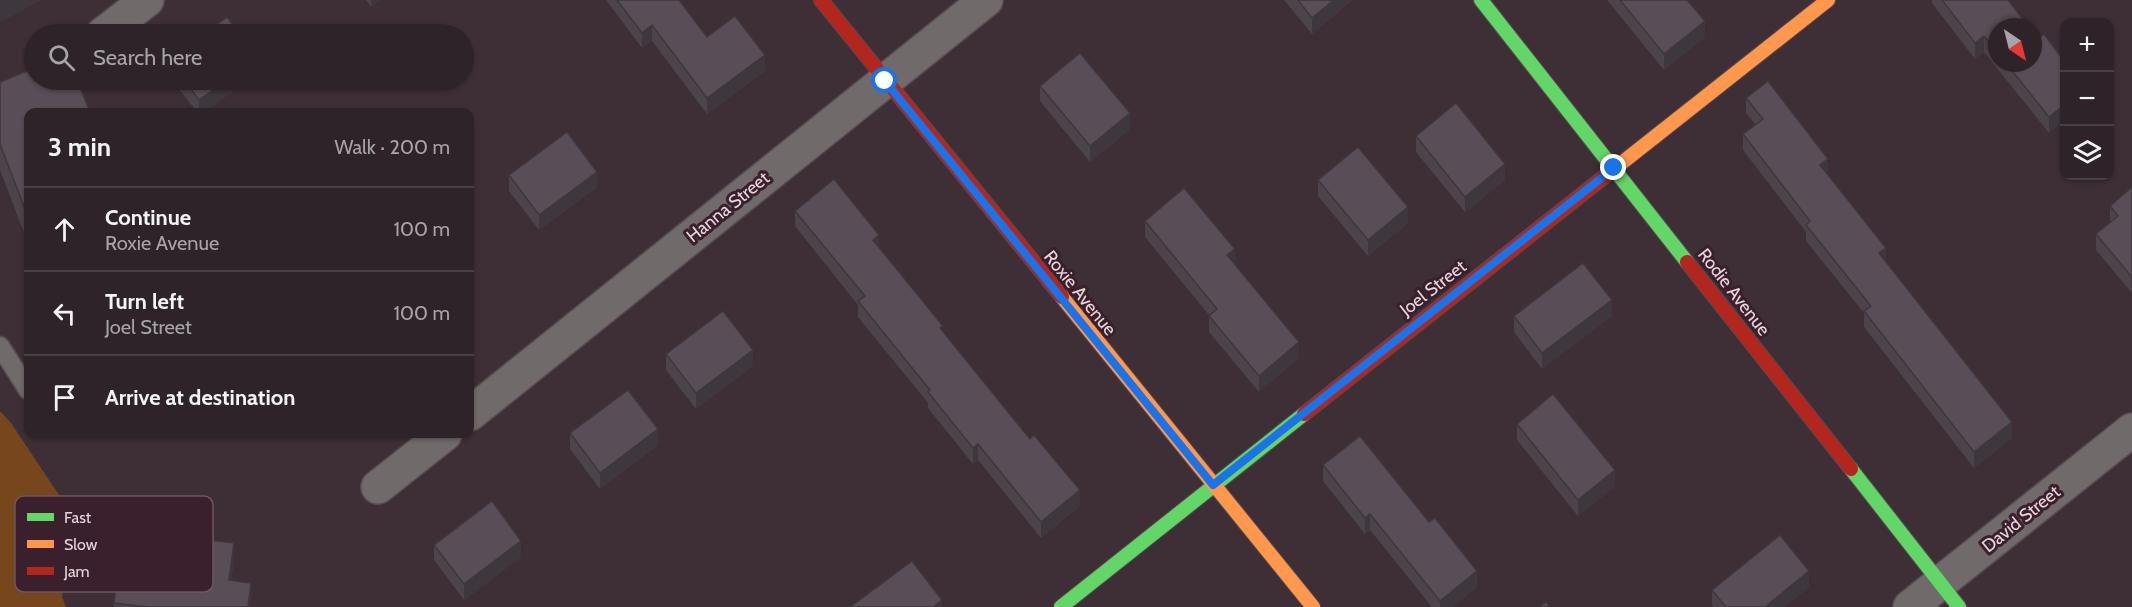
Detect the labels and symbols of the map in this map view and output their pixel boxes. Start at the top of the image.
north arrow [1988,18,2042,72]
route start [871,67,897,93]
route end [1600,154,1626,180]
street label: Hanna Street [682,167,774,247]
street label: Rodie Avenue [1693,244,1775,340]
street label: Roxie Avenue [1039,246,1121,340]
street label: Joel Street [1395,255,1471,321]
street label: David Street [1977,481,2065,557]
legend [15,496,213,592]
text: Fast [64,508,92,527]
text: Slow [64,535,98,554]
text: Jam [63,562,90,581]

